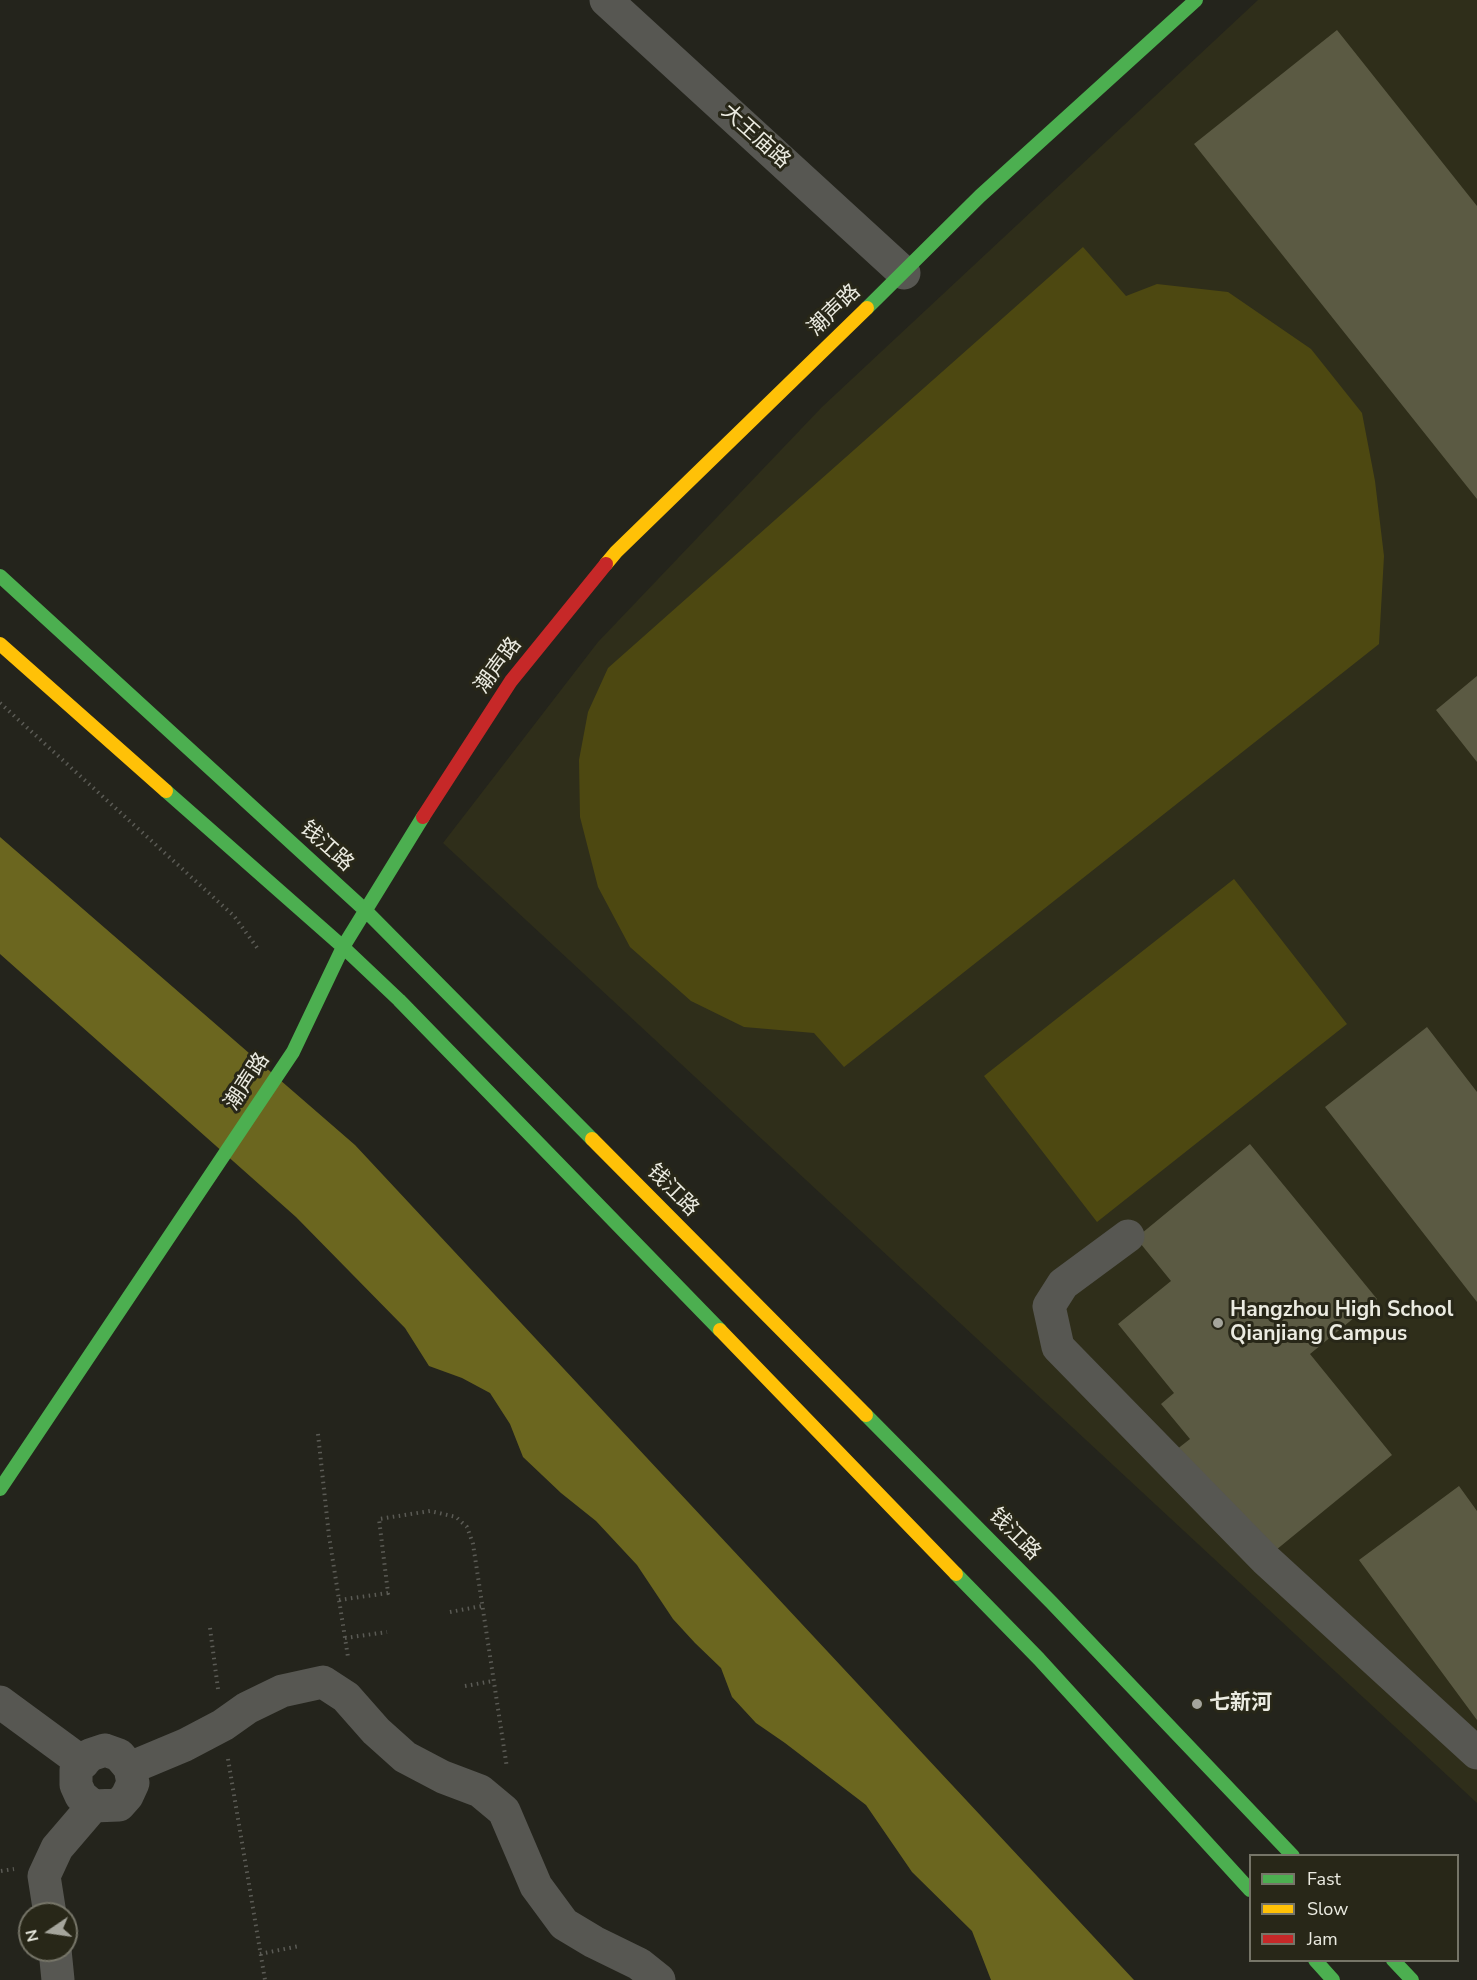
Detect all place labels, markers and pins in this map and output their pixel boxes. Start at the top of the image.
place label: Hangzhou High School Qianjiang Campus [1230,1298,1453,1348]
marker: Hangzhou High School Qianjiang Campus [1211,1316,1225,1330]
place label: 七新河 [1209,1691,1272,1717]
marker: 七新河 [1190,1697,1204,1711]

